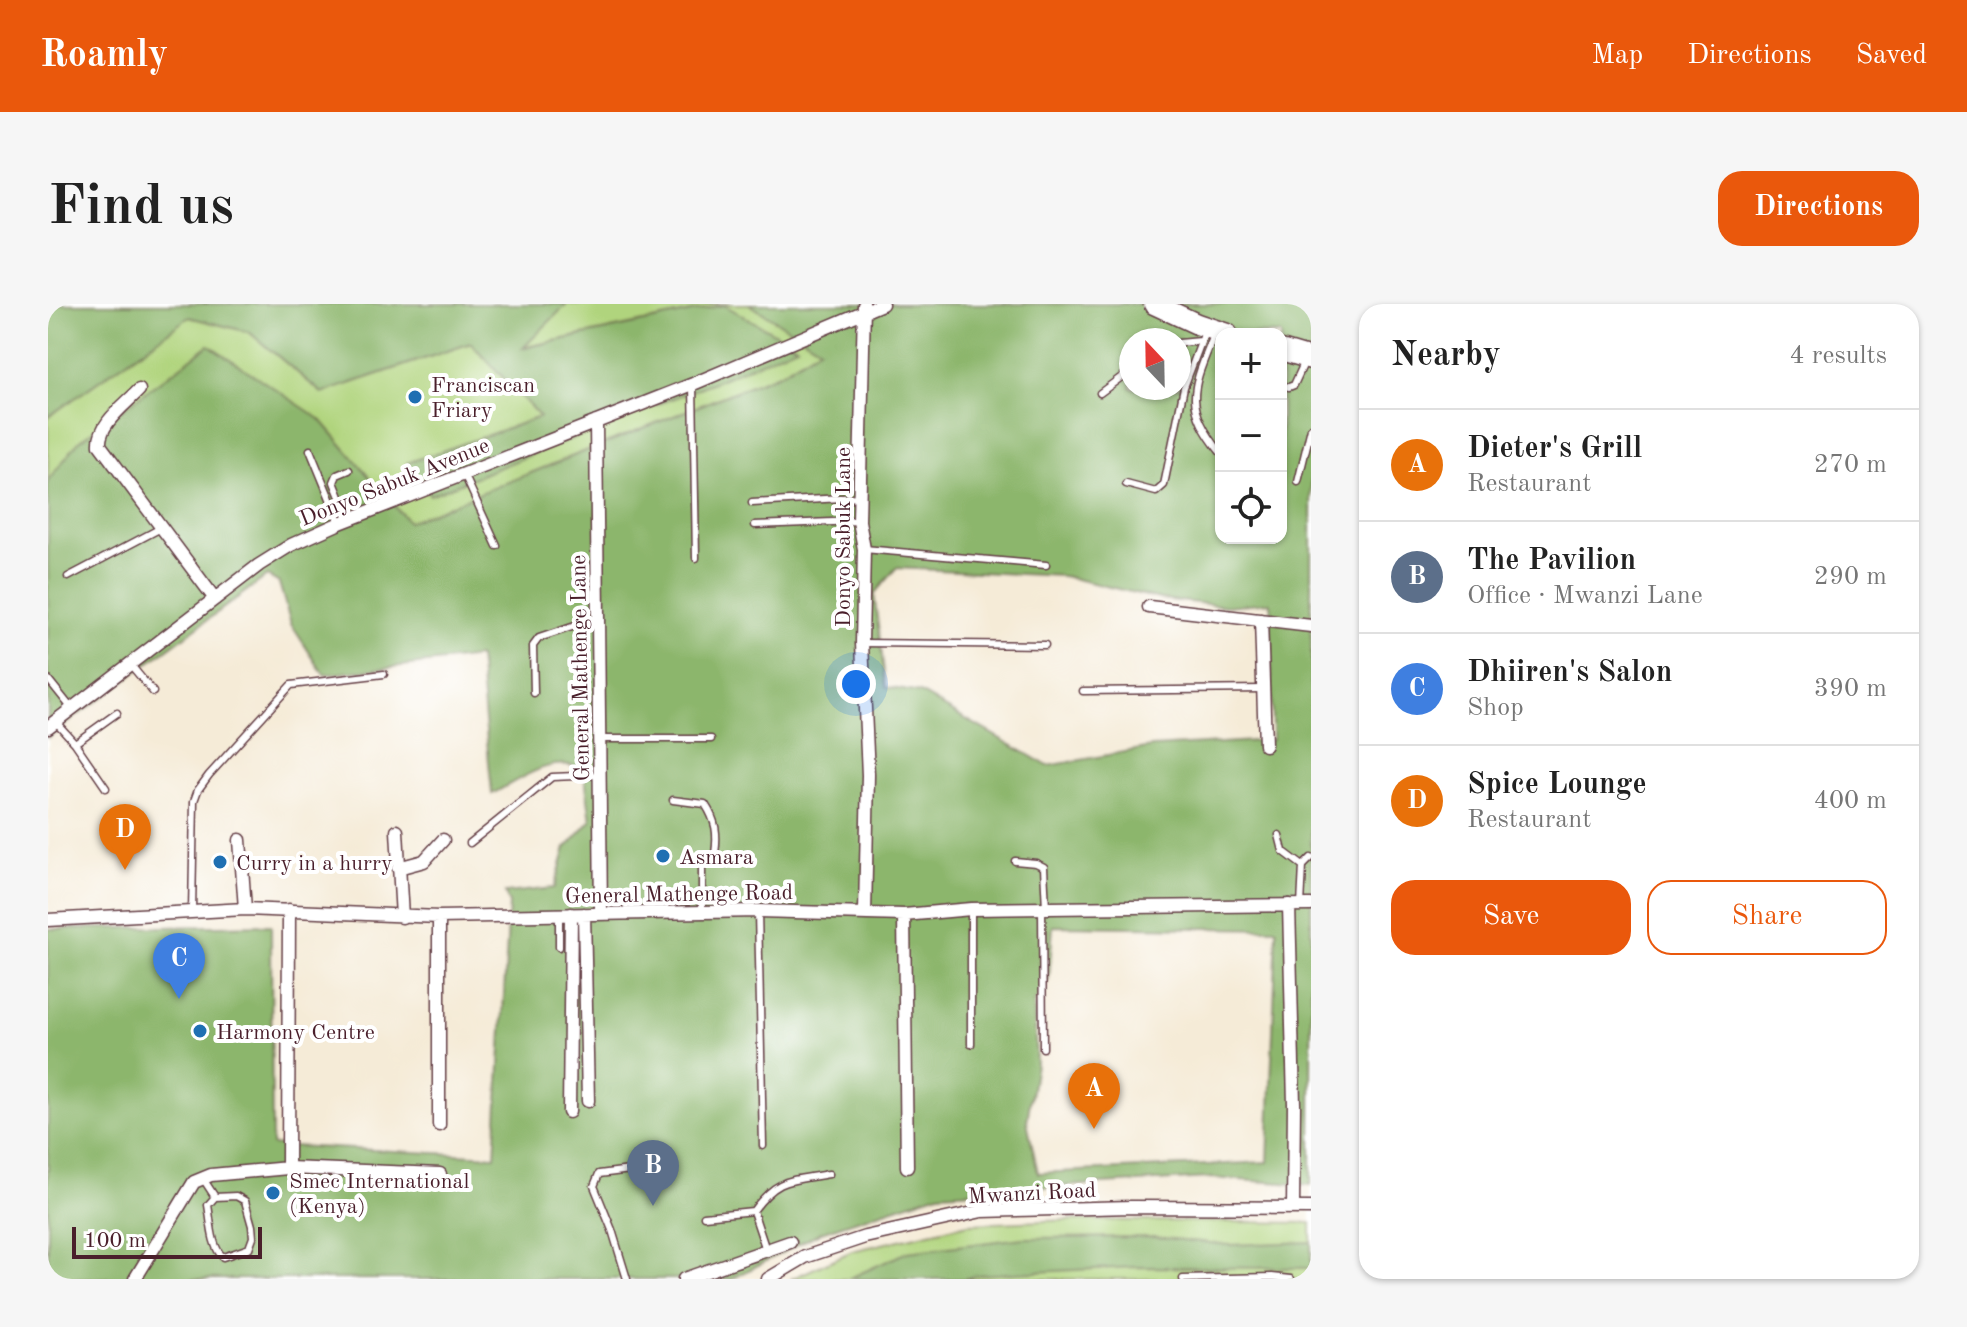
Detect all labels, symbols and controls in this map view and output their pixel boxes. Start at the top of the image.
text: Roamly [40,37,168,75]
text: Map [1591,42,1643,70]
text: Directions [1687,42,1812,70]
text: Saved [1856,42,1927,70]
button: Directions [1718,171,1919,246]
text: Find us [48,180,234,236]
north arrow [1119,328,1191,400]
map controls [1215,328,1287,544]
button: + [1215,328,1287,400]
text: Nearby [1391,339,1501,373]
text: 4 results [1789,343,1887,369]
place label: Franciscan Friary [431,375,535,422]
marker: Franciscan Friary [406,388,424,406]
button: − [1215,400,1287,472]
text: Dieter's Grill [1467,434,1642,464]
street label: Donyo Sabuk Avenue [297,435,493,531]
street label: Donyo Sabuk Lane [833,447,855,627]
text: A [1407,452,1427,478]
text: 270 m [1814,452,1887,478]
text: Restaurant [1467,471,1591,497]
button: locate [1215,472,1287,544]
text: The Pavilion [1467,546,1636,576]
street label: General Mathenge Lane [568,554,594,781]
text: B [1408,564,1426,590]
text: 290 m [1814,564,1887,590]
text: Office · Mwanzi Lane [1467,583,1703,609]
text: Dhiiren's Salon [1467,658,1672,688]
your location [836,664,876,704]
text: C [1408,676,1426,702]
text: 390 m [1814,676,1887,702]
text: Shop [1467,695,1524,721]
text: Spice Lounge [1467,770,1647,800]
text: D [1407,788,1427,814]
text: 400 m [1814,788,1887,814]
pin: D [99,804,151,870]
text: Restaurant [1467,807,1591,833]
marker: Asmara [654,847,672,865]
place label: Asmara [679,847,754,869]
marker: Curry in a hurry [211,853,229,871]
place label: Curry in a hurry [236,853,393,875]
button: Save [1391,880,1631,955]
button: Share [1647,880,1887,955]
street label: General Mathenge Road [565,882,793,908]
pin: C [153,933,205,999]
marker: Harmony Centre [191,1022,209,1040]
place label: Harmony Centre [216,1022,375,1044]
pin: A [1068,1063,1120,1129]
pin: B [627,1140,679,1206]
place label: Smec International (Kenya) [289,1171,469,1218]
street label: Mwanzi Road [967,1180,1097,1208]
marker: Smec International (Kenya) [264,1184,282,1202]
scale bar [72,1223,262,1259]
text: 100 m [84,1230,146,1252]

